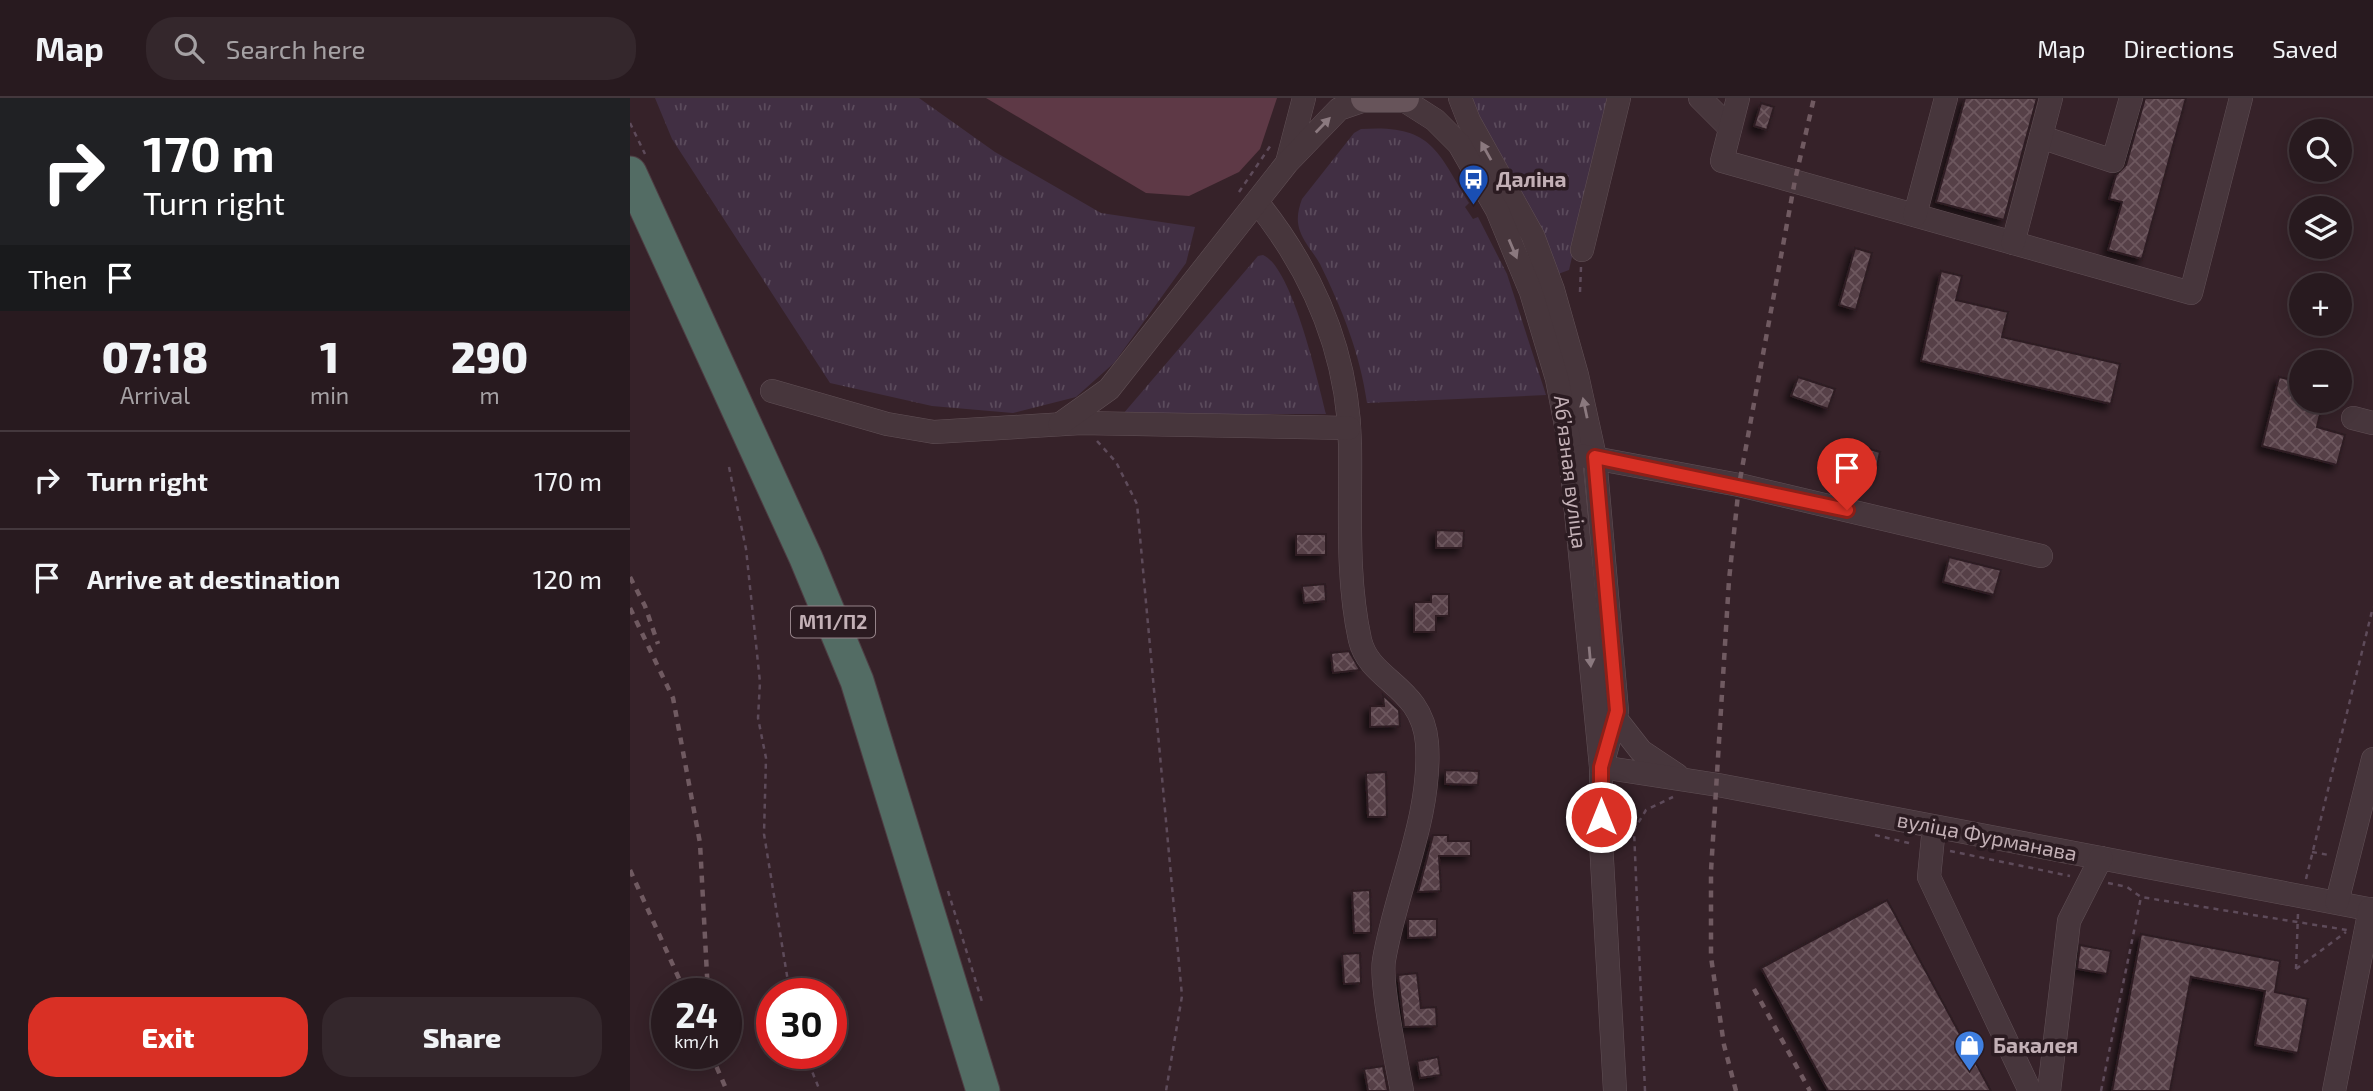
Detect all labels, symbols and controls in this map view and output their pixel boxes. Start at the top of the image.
search box [146,17,636,80]
text: Map [35,28,104,68]
icon: search [170,29,208,67]
text: Search here [226,33,365,64]
text: Map [2037,34,2085,63]
text: Directions [2123,34,2234,63]
text: Saved [2272,34,2338,63]
one-way arrow [1315,117,1331,134]
map controls [2289,119,2352,413]
button: search [2289,119,2352,182]
text: 170 m [143,123,275,182]
icon: right [28,126,119,217]
one-way arrow [1480,142,1492,161]
bus stop icon: Даліна [1456,163,1490,207]
place label: Даліна [1496,166,1567,191]
text: Turn right [143,183,285,221]
button: layers [2289,196,2352,259]
one-way arrow [1508,238,1519,259]
icon: arrive [101,259,139,297]
text: Then [28,263,87,294]
button: + [2289,273,2352,336]
text: 07:18 [102,331,208,381]
text: 1 [320,331,339,381]
text: 290 [451,331,528,381]
button: − [2289,350,2352,413]
text: Arrival [120,381,190,409]
text: min [310,381,349,409]
text: m [480,381,500,409]
street label: Абʼязная вуліца [1549,394,1593,550]
one-way arrow [1579,397,1590,419]
pin [1817,438,1877,510]
icon: arrive [1828,449,1866,487]
icon: right [28,461,66,499]
text: Turn right [87,465,208,496]
text: 170 m [534,465,602,496]
icon: arrive [28,559,66,597]
text: Arrive at destination [87,563,340,594]
text: 120 m [533,563,602,594]
road number: М11/П2 [791,607,875,638]
one-way arrow [1585,647,1596,669]
position arrow [1564,780,1638,854]
street label: вуліца Фурманава [1895,806,2079,866]
speed limit sign: 30 [756,978,847,1069]
text: 24 [675,993,718,1035]
button: Exit [28,997,308,1077]
button: Share [322,997,602,1077]
shop icon: Бакалея [1953,1029,1987,1073]
text: km/h [674,1030,719,1052]
place label: Бакалея [1993,1032,2078,1057]

